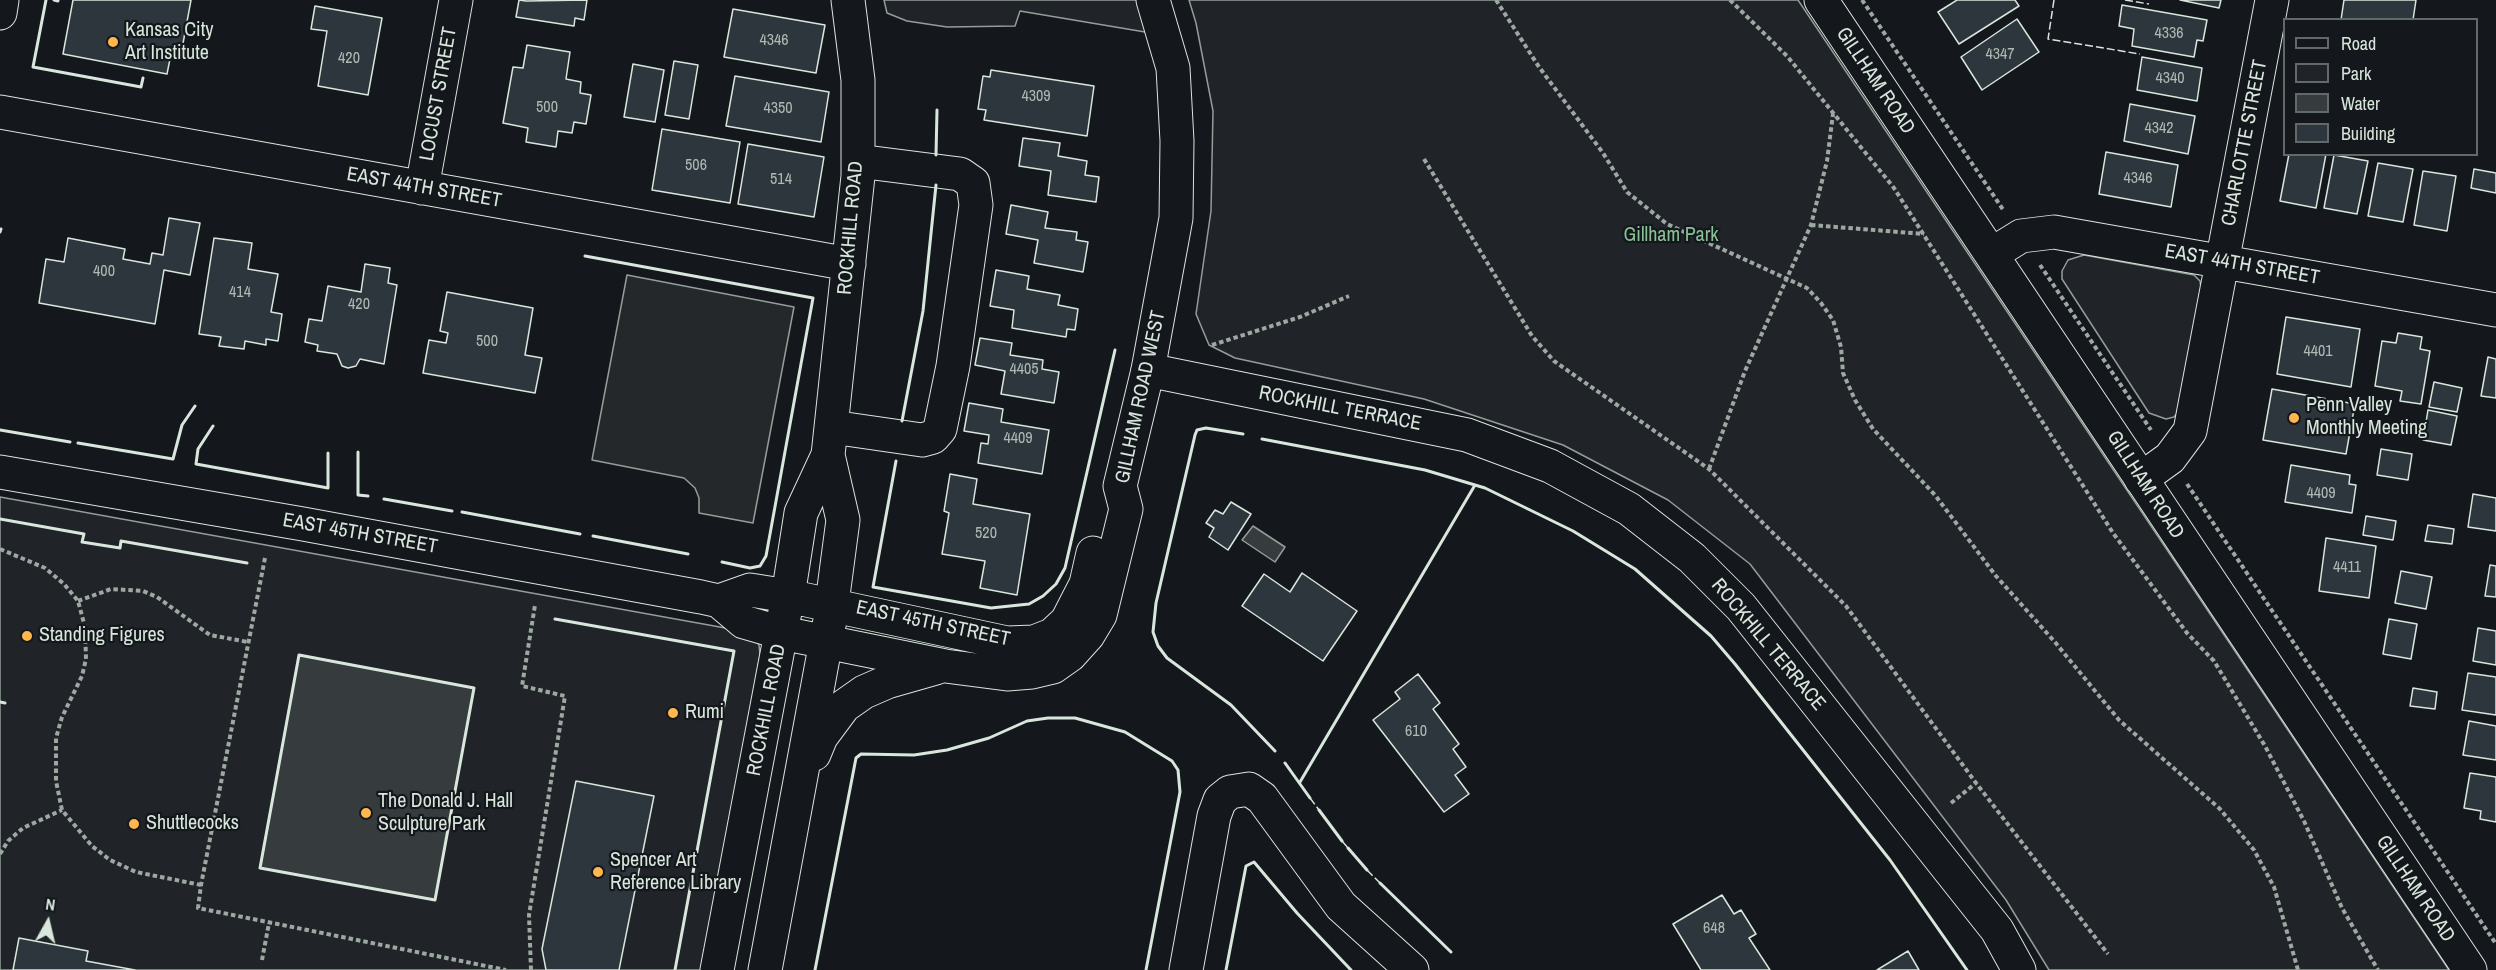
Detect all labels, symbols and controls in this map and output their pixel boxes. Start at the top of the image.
legend [2283,18,2478,156]
place label: Kansas City Art Institute [125,19,213,66]
street label: GILLHAM ROAD [1830,23,1920,139]
house number: 4336 [2154,24,2184,44]
street label: LOCUST STREET [415,25,463,163]
house number: 4346 [759,31,789,51]
text: Road [2341,31,2376,56]
marker: Kansas City Art Institute [106,35,120,49]
house number: 4347 [1985,45,2015,65]
house number: 420 [338,49,360,69]
street label: CHARLOTTE STREET [2217,58,2273,228]
text: Park [2341,61,2371,86]
house number: 4340 [2155,69,2185,89]
house number: 4309 [1021,87,1051,107]
text: Water [2341,91,2380,116]
house number: 500 [536,98,558,118]
house number: 4350 [763,99,793,119]
house number: 4342 [2144,119,2174,139]
text: Building [2341,121,2395,146]
house number: 506 [685,156,707,176]
street label: ROCKHILL ROAD [833,160,869,296]
street label: EAST 44TH STREET [345,163,503,213]
house number: 4346 [2123,169,2153,189]
house number: 514 [770,170,792,190]
park label: Gillham Park [1624,224,1718,248]
street label: EAST 44TH STREET [2163,240,2321,290]
house number: 400 [93,262,115,282]
house number: 414 [229,283,251,303]
house number: 420 [348,295,370,315]
street label: GILLHAM ROAD WEST [1111,308,1171,486]
house number: 500 [476,332,498,352]
house number: 4401 [2303,342,2333,362]
house number: 4405 [1009,360,1039,380]
street label: ROCKHILL TERRACE [1257,381,1423,437]
place label: Penn Valley Monthly Meeting [2306,394,2427,441]
marker: Penn Valley Monthly Meeting [2287,411,2301,425]
street label: GILLHAM ROAD [2101,426,2189,544]
house number: 4409 [1003,429,1033,449]
house number: 4409 [2306,484,2336,504]
street label: EAST 45TH STREET [281,509,439,559]
house number: 520 [975,524,997,544]
house number: 4411 [2333,558,2361,578]
street label: ROCKHILL TERRACE [1706,574,1830,716]
street label: EAST 45TH STREET [854,596,1012,652]
place label: Standing Figures [39,624,165,648]
marker: Standing Figures [20,629,34,643]
street label: ROCKHILL ROAD [742,642,792,778]
place label: Rumi [685,701,724,725]
marker: Rumi [666,706,680,720]
house number: 610 [1405,722,1427,742]
place label: The Donald J. Hall Sculpture Park [378,790,513,837]
marker: The Donald J. Hall Sculpture Park [359,806,373,820]
place label: Shuttlecocks [146,812,239,836]
marker: Shuttlecocks [127,817,141,831]
street label: GILLHAM ROAD [2370,831,2460,947]
place label: Spencer Art Reference Library [610,849,741,896]
marker: Spencer Art Reference Library [591,865,605,879]
north arrow [18,892,78,952]
text: N [44,893,57,916]
house number: 648 [1703,919,1725,939]

